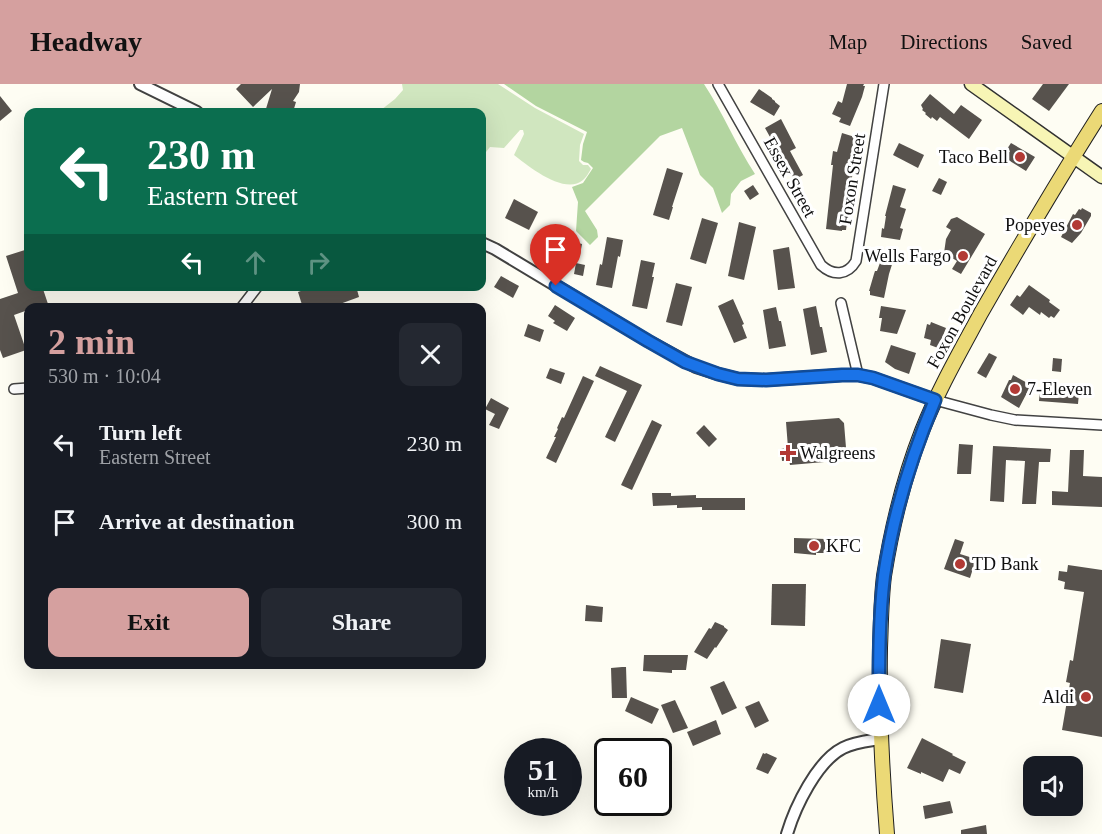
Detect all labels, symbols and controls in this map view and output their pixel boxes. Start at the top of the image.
text: Headway [30,26,142,57]
text: Map [829,30,867,54]
text: Directions [900,30,988,54]
text: Saved [1021,30,1072,54]
icon: left [48,132,126,210]
text: 230 m [147,132,256,178]
street label: Foxon Street [835,132,869,226]
street label: Essex Street [760,133,820,221]
place label: Taco Bell [939,147,1008,167]
marker: Taco Bell [1013,150,1027,164]
text: Eastern Street [147,181,298,211]
place label: Popeyes [1005,215,1065,235]
marker: Popeyes [1070,218,1084,232]
pin [530,224,581,286]
icon: arrive [539,233,572,266]
icon: left [176,246,209,279]
icon: ahead [239,246,272,279]
icon: right [302,246,335,279]
place label: Wells Fargo [864,246,951,266]
marker: Wells Fargo [956,249,970,263]
street label: Foxon Boulevard [923,252,1001,372]
text: 2 min [48,322,135,362]
button: close [399,323,462,386]
text: 530 m · 10:04 [48,365,161,387]
place label: 7-Eleven [1027,379,1092,399]
marker: 7-Eleven [1008,382,1022,396]
text: Turn left [99,420,182,445]
icon: left [48,428,81,461]
text: 230 m [406,431,462,456]
place label: Walgreens [800,443,876,463]
text: Eastern Street [99,446,211,468]
marker: Walgreens [781,446,795,460]
icon: arrive [48,506,81,539]
text: Arrive at destination [99,509,295,534]
text: 300 m [406,509,462,534]
place label: KFC [826,536,861,556]
marker: KFC [807,539,821,553]
place label: TD Bank [972,554,1039,574]
marker: TD Bank [953,557,967,571]
button: Exit [48,588,249,657]
button: Share [261,588,462,657]
position arrow [847,673,911,737]
place label: Aldi [1042,687,1074,707]
marker: Aldi [1079,690,1093,704]
speed limit sign: 60 [594,738,672,816]
text: 51 [528,753,558,786]
map controls [1023,756,1083,816]
button: sound [1023,756,1083,816]
text: km/h [528,784,558,800]

